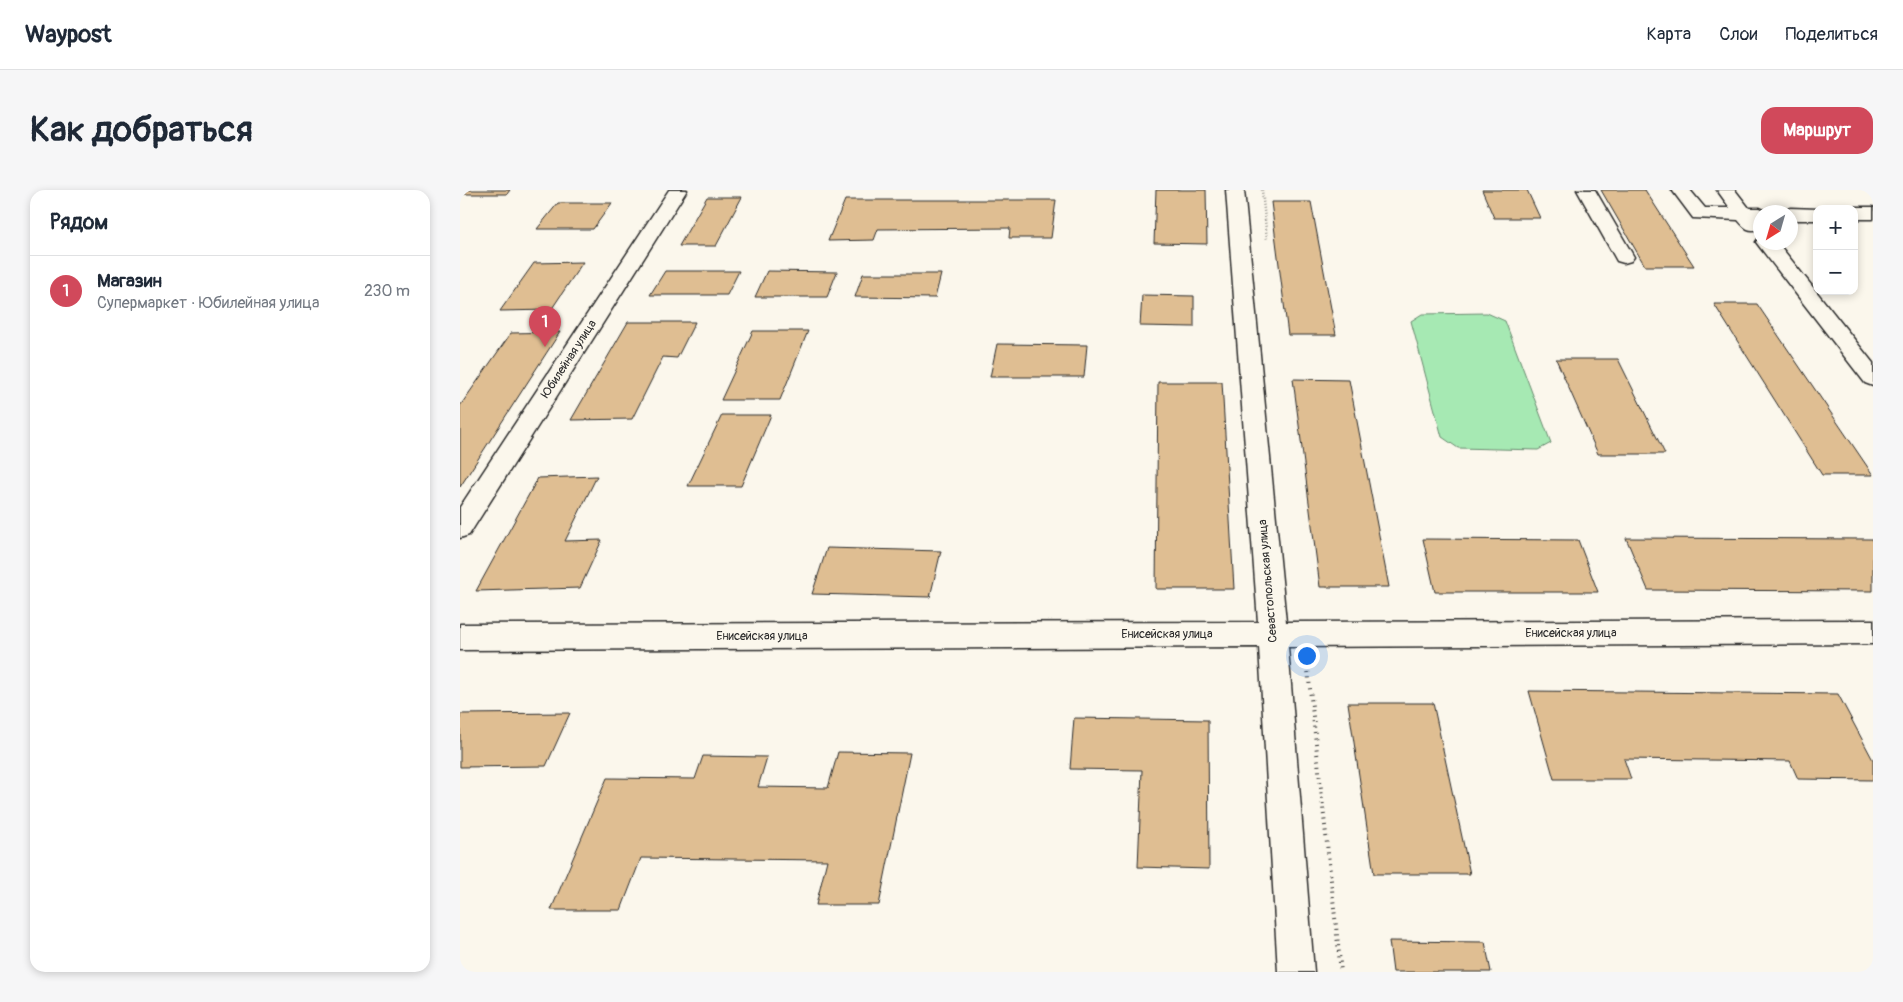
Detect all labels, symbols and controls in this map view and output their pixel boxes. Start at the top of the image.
text: Waypost [25,20,112,49]
text: Карта [1647,23,1691,46]
text: Слои [1719,23,1757,46]
text: Поделиться [1785,23,1878,46]
button: Маршрут [1761,107,1873,154]
text: Как добраться [30,108,253,152]
north arrow [1753,205,1798,250]
map controls [1813,205,1858,295]
button: + [1813,205,1858,250]
text: Рядом [50,209,108,236]
button: − [1813,250,1858,295]
text: Магазин [97,269,162,293]
text: 1 [63,281,69,301]
text: 230 m [364,281,410,301]
text: Супермаркет · Юбилейная улица [97,293,319,313]
pin: 1 [529,306,561,347]
street label: Юбилейная улица [538,317,600,401]
street label: Севастопольская улица [1255,518,1281,643]
street label: Енисейская улица [1525,626,1617,641]
street label: Енисейская улица [1121,627,1213,642]
street label: Енисейская улица [716,629,808,644]
your location [1294,643,1320,669]

